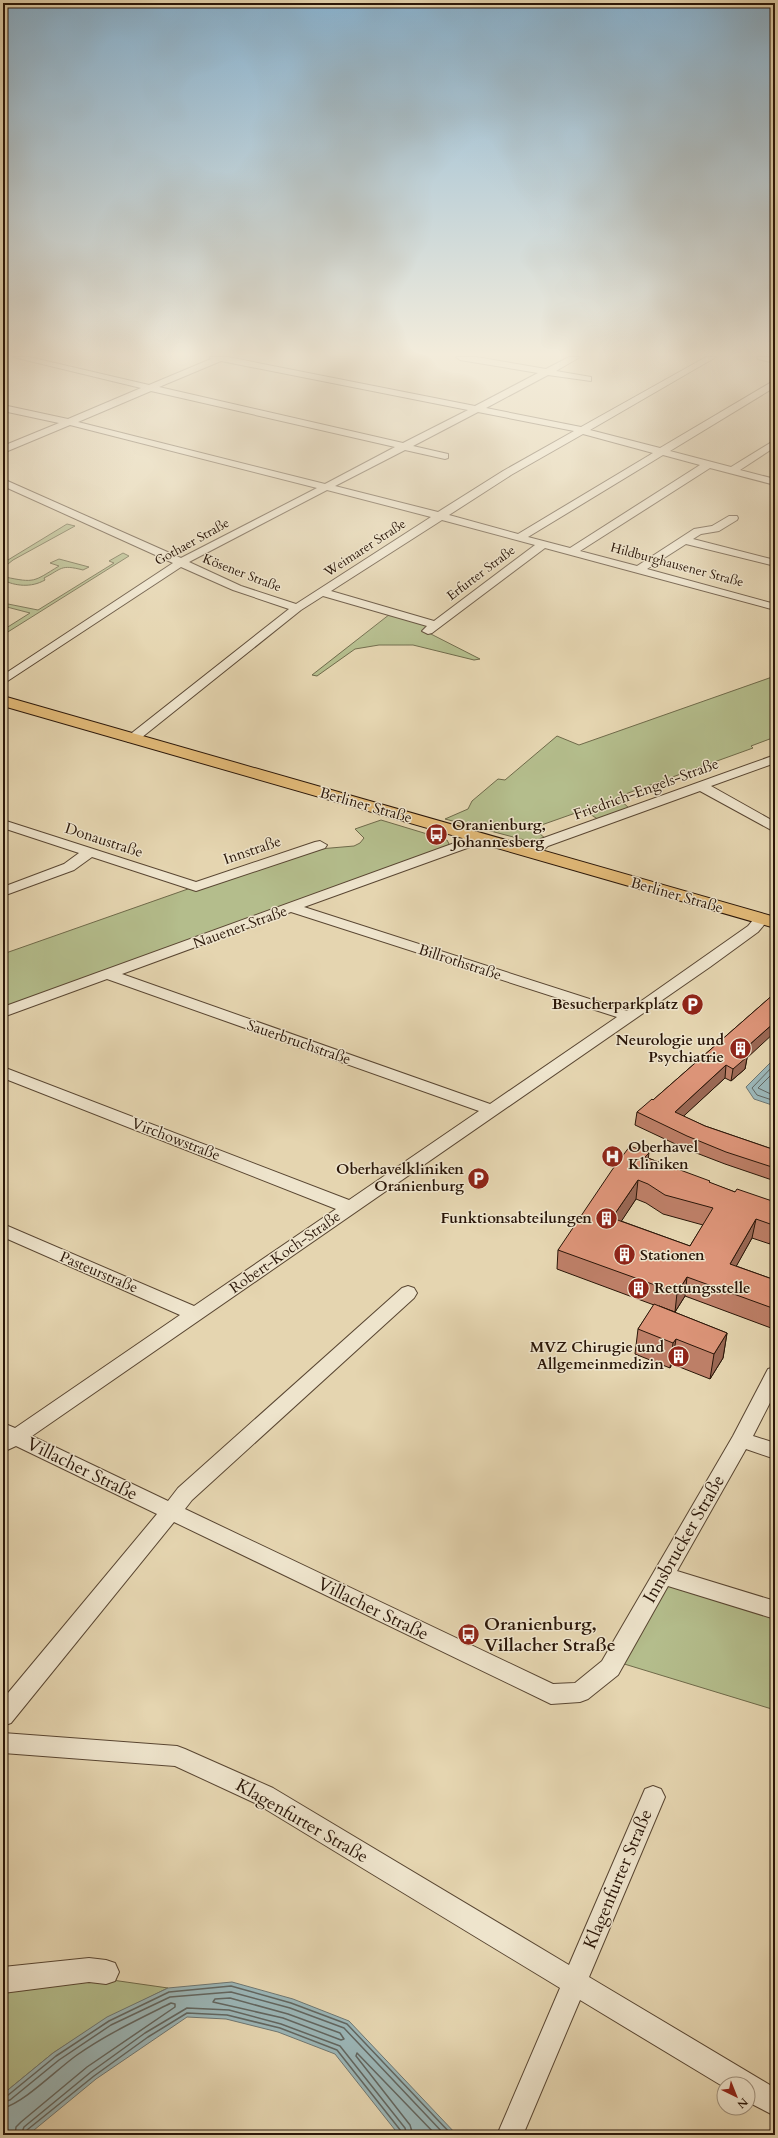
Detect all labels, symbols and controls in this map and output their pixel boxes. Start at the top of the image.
street label: Gothaer Straße [151,514,233,570]
street label: Weimarer Straße [320,515,409,582]
street label: Hildburghausener Straße [608,539,746,591]
street label: Erfurter Straße [443,541,519,605]
street label: Kösener Straße [200,550,284,596]
street label: Friedrich-Engels-Straße [571,753,721,825]
street label: Berliner Straße [317,782,415,828]
place label: Oranienburg, Johannesberg [450,815,546,852]
street label: Donaustraße [62,818,146,862]
bus stop icon: Oranienburg, Johannesberg [424,821,450,847]
street label: Innstraße [221,831,284,869]
street label: Berliner Straße [628,872,726,918]
street label: Nauener Straße [190,901,290,953]
street label: Billrothstraße [416,939,504,985]
parking icon: Besucherparkplatz [680,991,706,1017]
place label: Besucherparkplatz [552,994,679,1014]
street label: Sauerbruchstraße [244,1015,354,1069]
place label: Neurologie und Psychiatrie [616,1030,724,1067]
building icon: Neurologie und Psychiatrie [727,1036,753,1062]
street label: Virchowstraße [129,1113,223,1165]
place label: Oberhavel Kliniken [628,1137,699,1174]
hospital icon: Oberhavel Kliniken [599,1143,625,1169]
place label: Oberhavelkliniken Oranienburg [336,1159,464,1196]
parking icon: Oberhavelkliniken Oranienburg [466,1165,492,1191]
building icon: Funktionsabteilungen [594,1205,620,1231]
street label: Robert-Koch-Straße [226,1206,345,1298]
place label: Funktionsabteilungen [440,1208,592,1228]
building icon: Stationen [611,1242,637,1268]
place label: Stationen [640,1245,705,1265]
street label: Pasteurstraße [57,1247,141,1298]
building icon: Rettungsstelle [625,1275,651,1301]
place label: Rettungsstelle [654,1278,750,1298]
place label: MVZ Chirugie und Allgemeinmedizin [530,1337,664,1374]
building icon: MVZ Chirugie und Allgemeinmedizin [666,1343,692,1369]
street label: Villacher Straße [22,1431,142,1507]
street label: Innsbrucker Straße [637,1470,731,1608]
street label: Villacher Straße [313,1571,433,1647]
place label: Oranienburg, Villacher Straße [484,1612,616,1658]
bus stop icon: Oranienburg, Villacher Straße [456,1621,482,1647]
street label: Klagenfurter Straße [231,1773,373,1869]
street label: Klagenfurter Straße [577,1805,659,1953]
north arrow [716,2076,756,2116]
text: N [734,2094,751,2112]

